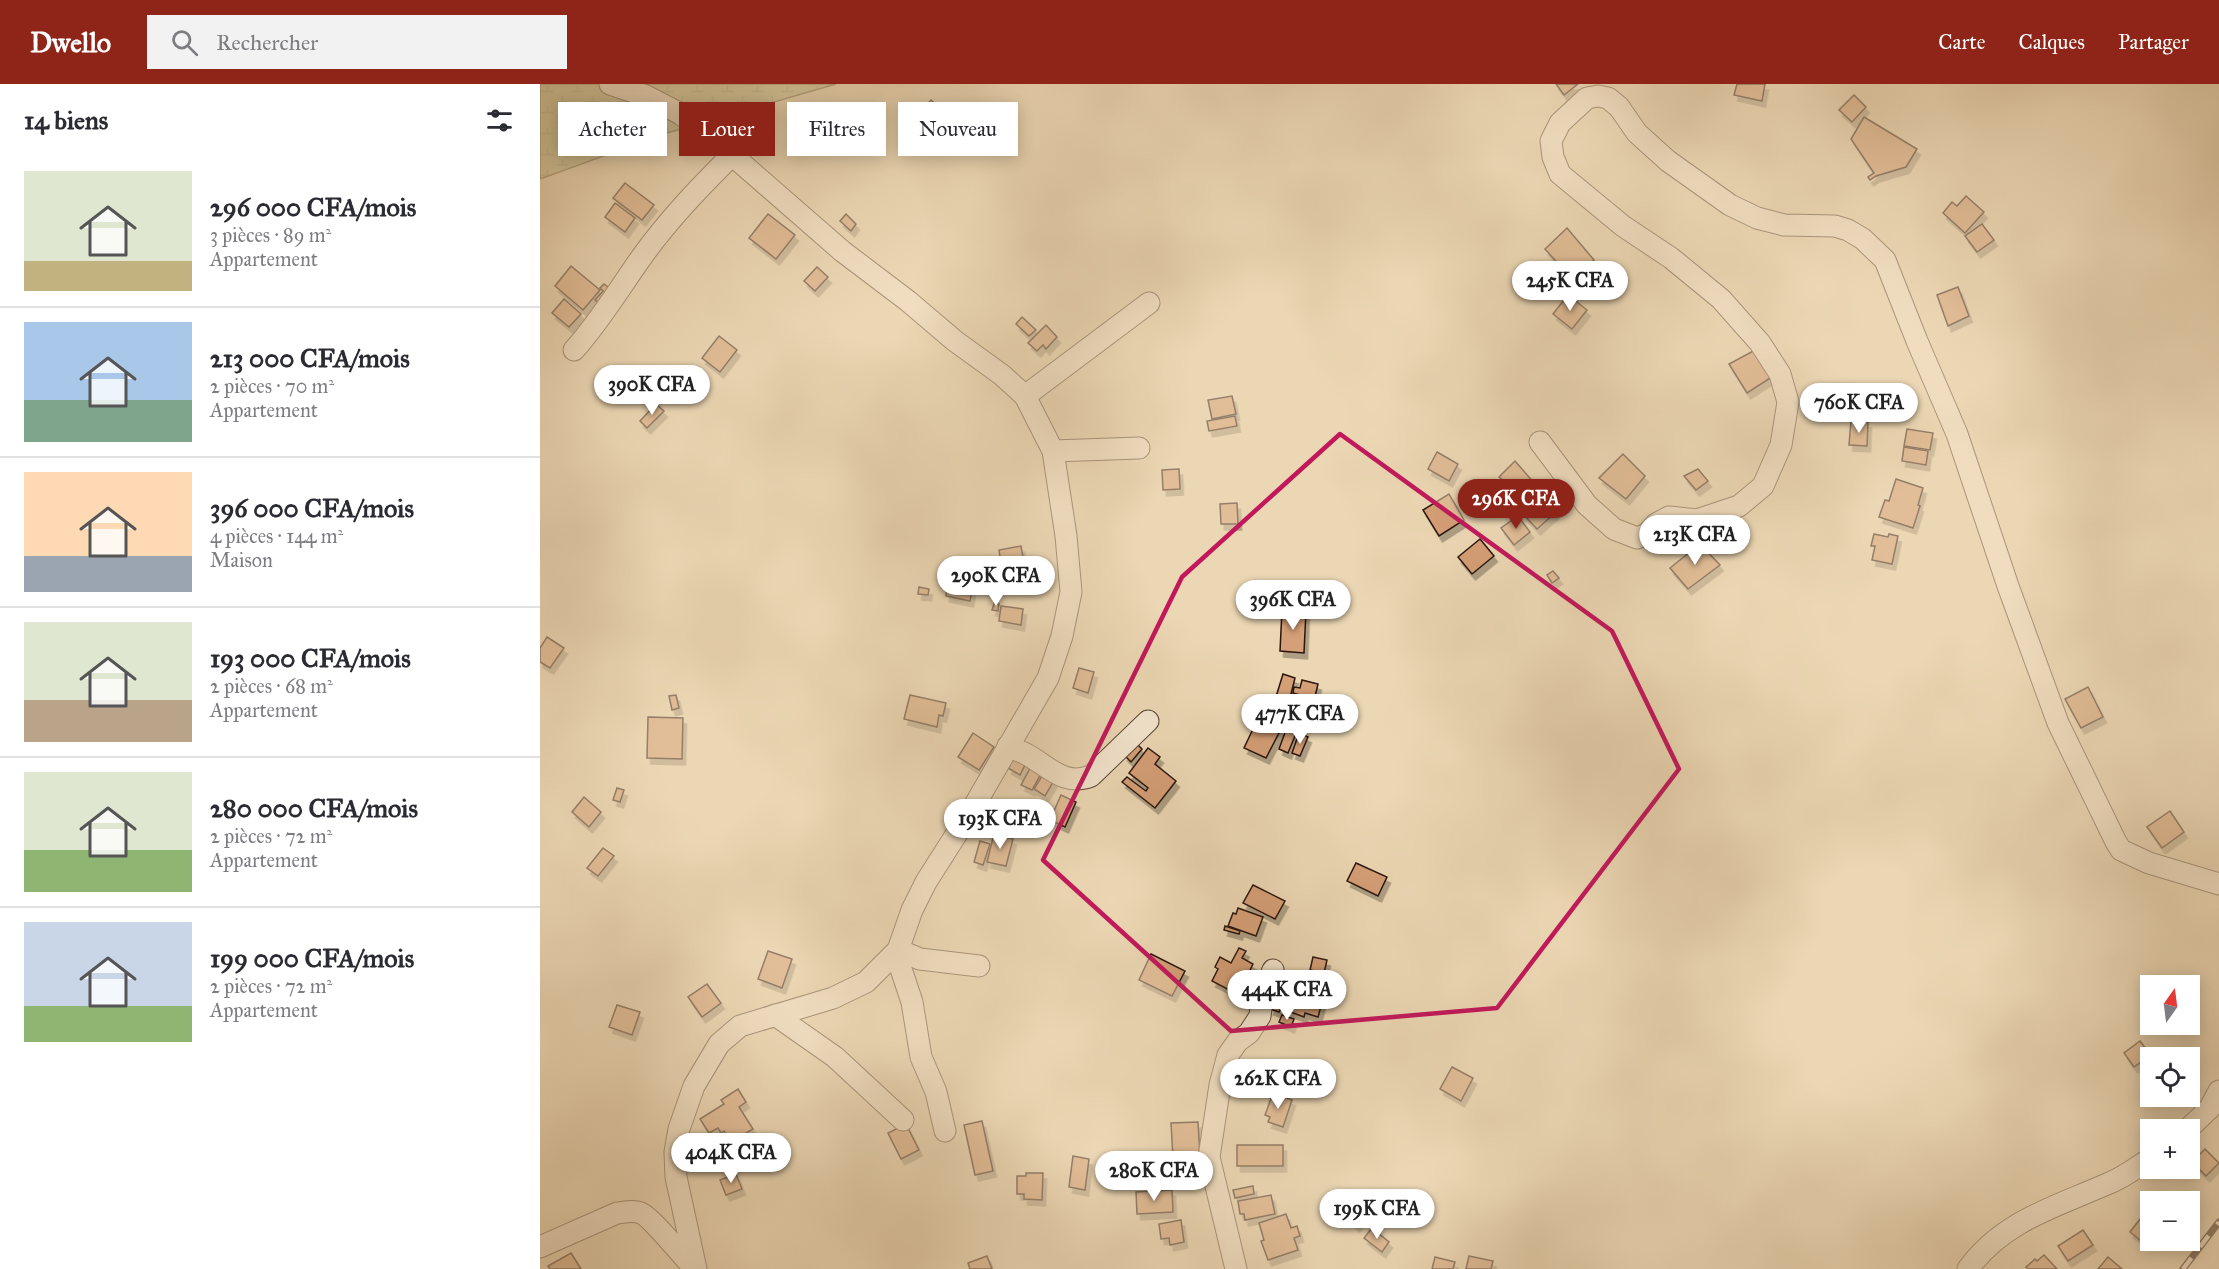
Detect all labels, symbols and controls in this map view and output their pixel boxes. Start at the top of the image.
search box [147,15,567,69]
text: Dwello [30,25,111,60]
icon: search [168,26,201,59]
text: Rechercher [216,29,318,56]
text: Carte [1938,29,1985,55]
text: Calques [2018,29,2085,55]
text: Partager [2118,29,2189,55]
chip: Acheter [558,102,667,156]
chip: Louer [679,102,775,156]
chip: Filtres [787,102,886,156]
chip: Nouveau [898,102,1018,156]
text: 14 biens [24,104,108,136]
icon: filters [483,104,516,137]
text: 296 000 CFA/mois [210,191,416,223]
icon: home [72,195,144,267]
text: 3 pièces · 89 m² [210,223,331,247]
text: Appartement [210,247,318,271]
pin: 245K CFA [1508,261,1632,312]
text: 245K CFA [1526,268,1614,292]
text: 213 000 CFA/mois [210,342,410,374]
icon: home [72,346,144,418]
pin: 390K CFA [590,365,714,416]
text: 390K CFA [608,372,696,396]
text: 2 pièces · 70 m² [210,374,334,398]
pin: 760K CFA [1797,383,1921,434]
text: 760K CFA [1814,390,1904,414]
text: Appartement [210,398,318,422]
pin: 296K CFA [1454,479,1578,530]
text: 296K CFA [1472,486,1560,510]
text: 396 000 CFA/mois [210,492,414,524]
icon: home [72,496,144,568]
pin: 213K CFA [1633,515,1757,566]
text: 213K CFA [1653,522,1737,546]
text: 4 pièces · 144 m² [210,524,343,548]
text: Maison [210,548,273,572]
pin: 290K CFA [934,556,1058,607]
text: 290K CFA [951,563,1041,587]
pin: 396K CFA [1231,580,1355,631]
text: 396K CFA [1250,587,1336,611]
text: 193 000 CFA/mois [210,642,411,674]
icon: home [72,646,144,718]
text: 2 pièces · 68 m² [210,674,333,698]
pin: 477K CFA [1238,694,1362,745]
text: Appartement [210,698,318,722]
text: 477K CFA [1255,701,1345,725]
text: 280 000 CFA/mois [210,792,418,824]
icon: home [72,796,144,868]
pin: 193K CFA [938,799,1062,850]
text: 193K CFA [958,806,1042,830]
text: 2 pièces · 72 m² [210,824,332,848]
text: Appartement [210,848,318,872]
text: 199 000 CFA/mois [210,942,414,974]
icon: home [72,946,144,1018]
pin: 444K CFA [1225,970,1349,1021]
text: 2 pièces · 72 m² [210,974,332,998]
north arrow [2140,975,2200,1035]
map controls [2140,975,2200,1251]
text: 444K CFA [1241,977,1333,1001]
text: Appartement [210,998,318,1022]
button: locate [2140,1047,2200,1107]
pin: 262K CFA [1216,1059,1340,1110]
text: 262K CFA [1234,1066,1322,1090]
button: + [2140,1119,2200,1179]
pin: 404K CFA [669,1133,793,1184]
text: 404K CFA [685,1140,777,1164]
pin: 280K CFA [1092,1151,1216,1202]
text: 280K CFA [1109,1158,1199,1182]
pin: 199K CFA [1315,1189,1439,1240]
button: − [2140,1191,2200,1251]
text: 199K CFA [1334,1196,1420,1220]

